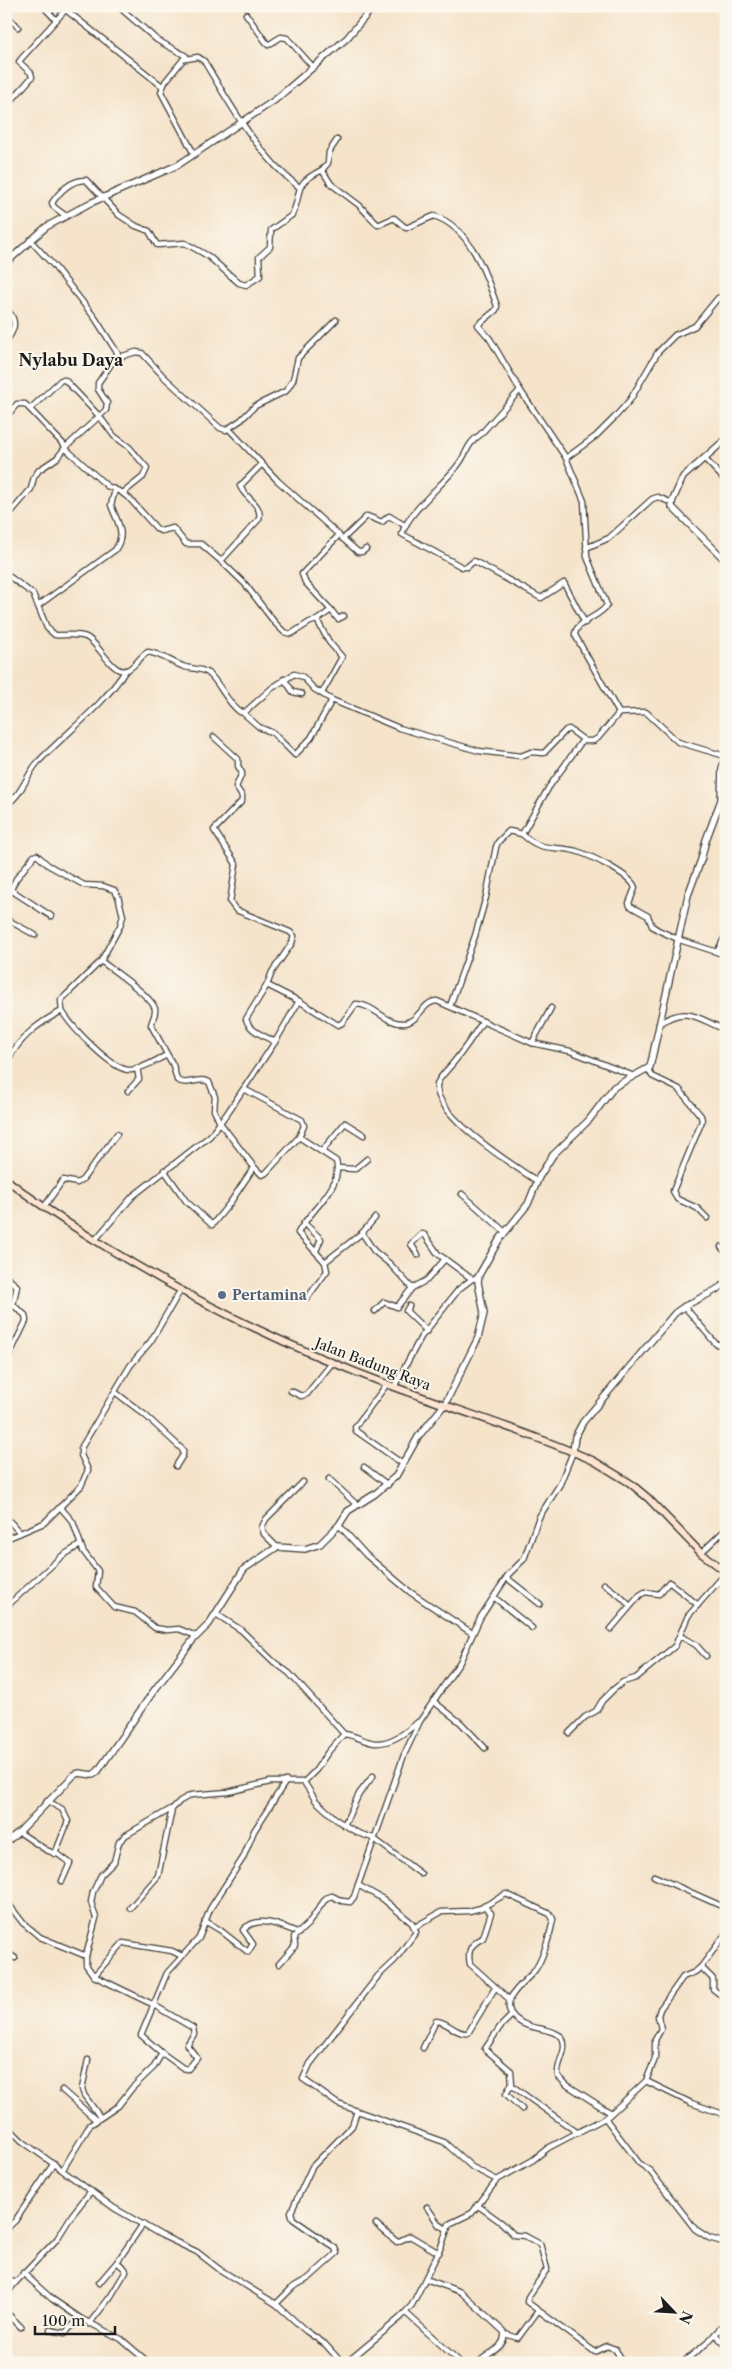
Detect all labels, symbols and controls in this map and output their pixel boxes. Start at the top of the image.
district label: Nylabu Daya [19,350,124,370]
place label: Pertamina [232,1286,308,1304]
marker: Pertamina [216,1289,228,1301]
street label: Jalan Badung Raya [311,1333,434,1395]
north arrow [650,2286,700,2336]
scale bar [35,2304,115,2336]
text: N [675,2308,697,2327]
text: 100 m [42,2311,85,2330]

